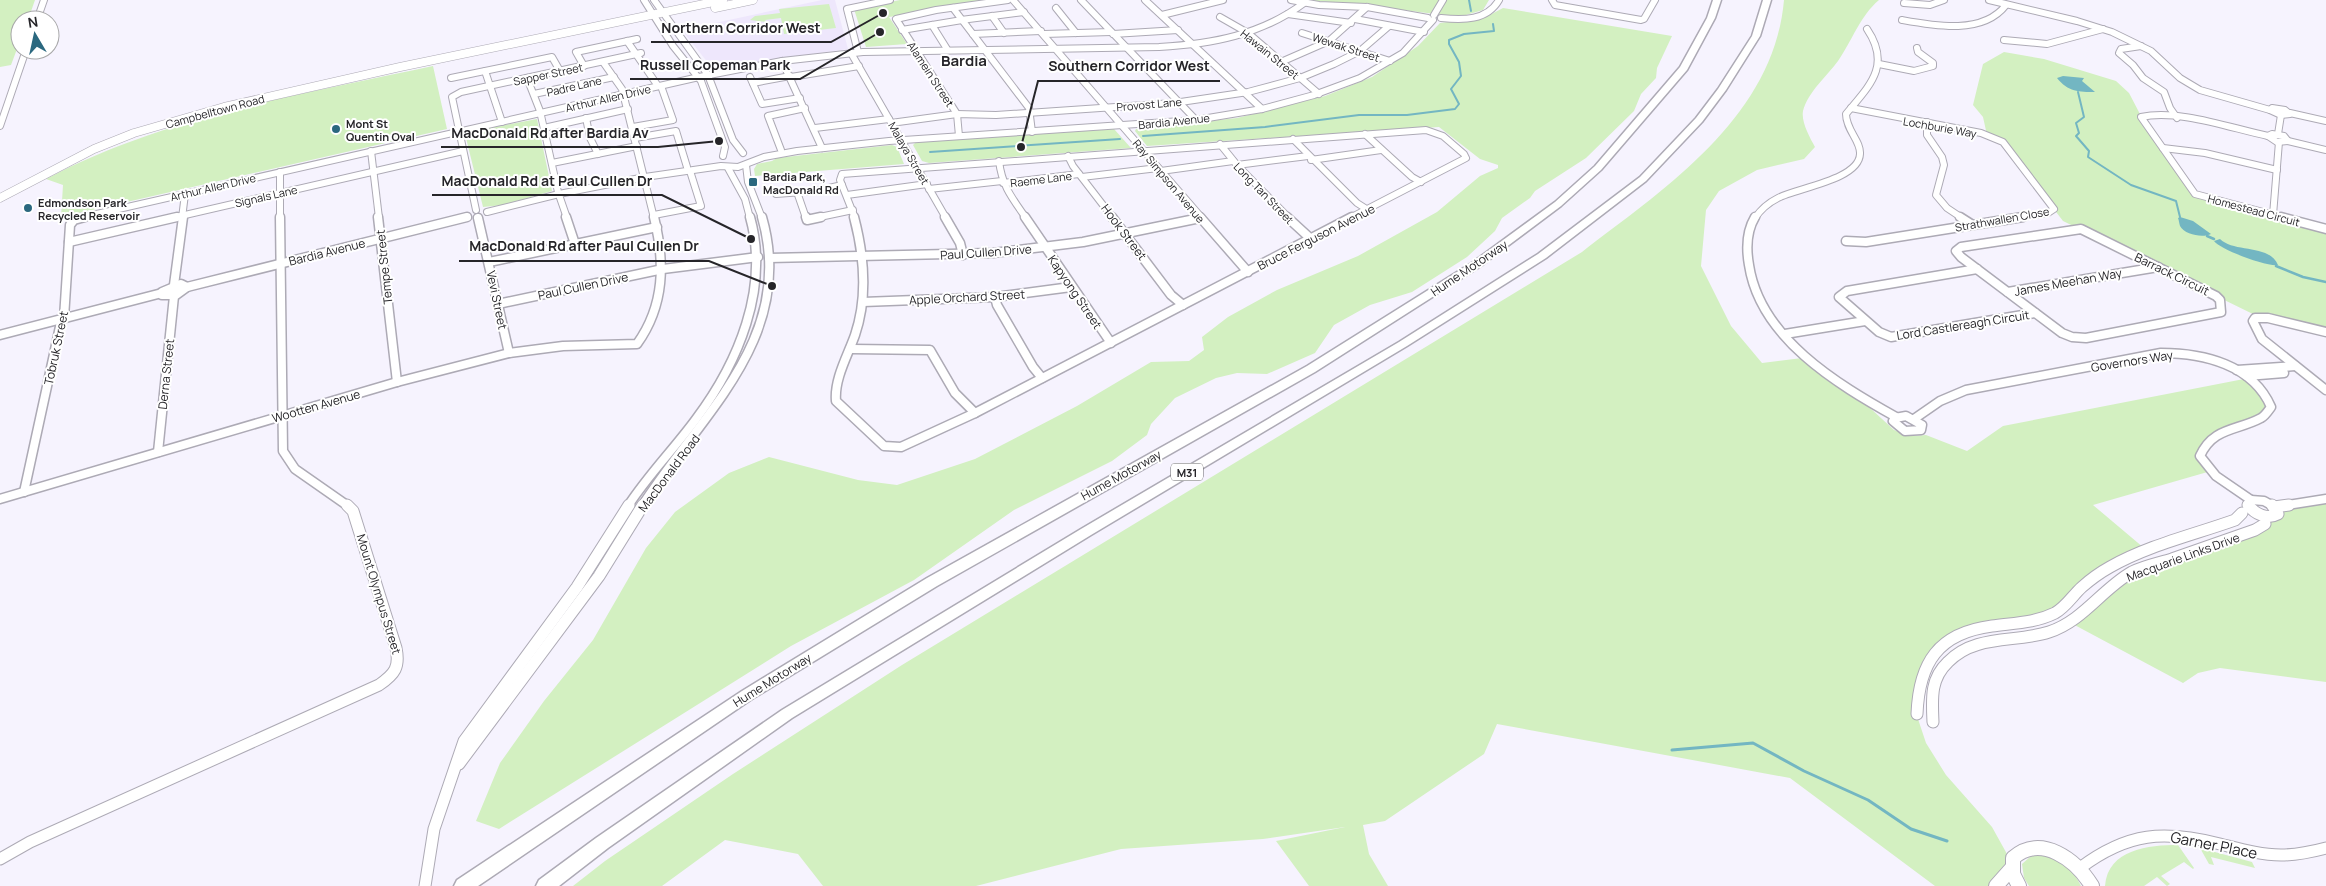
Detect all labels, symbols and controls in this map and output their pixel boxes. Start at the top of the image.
north arrow [10,10,60,60]
text: N [26,11,39,32]
callout: Northern Corridor West [651,13,831,42]
text: Northern Corridor West [661,18,821,37]
street label: Hawain Street [1238,26,1302,82]
street label: Wewak Street [1310,29,1382,65]
street label: Alamein Street [904,38,958,110]
callout: Russell Copeman Park [630,50,800,79]
district label: Bardia [941,50,987,71]
callout: Southern Corridor West [1038,52,1220,81]
text: Russell Copeman Park [640,55,791,74]
text: Southern Corridor West [1048,56,1210,75]
street label: Sapper Street [512,59,584,89]
street label: Padre Lane [545,72,604,100]
street label: Arthur Allen Drive [564,81,653,115]
street label: Campbelltown Road [164,91,266,131]
street label: Provost Lane [1116,94,1183,114]
street label: Bardia Avenue [1138,110,1211,132]
street label: Lochburie Way [1902,113,1978,141]
place label: Mont St Quentin Oval [346,116,415,144]
callout: MacDonald Rd after Bardia Av [441,118,658,147]
street label: Malaya Street [885,119,933,187]
marker: Mont St Quentin Oval [330,123,342,135]
text: MacDonald Rd after Bardia Av [451,123,649,142]
street label: Ray Simpson Avenue [1130,136,1209,226]
street label: Long Tan Street [1231,159,1297,227]
callout: MacDonald Rd at Paul Cullen Dr [432,166,662,195]
street label: Raeme Lane [1009,168,1073,190]
place label: Bardia Park, MacDonald Rd [763,169,839,197]
street label: Arthur Allen Drive [169,170,258,204]
text: MacDonald Rd at Paul Cullen Dr [442,171,653,190]
marker: Bardia Park, MacDonald Rd [747,176,759,188]
street label: Signals Lane [233,181,299,210]
street label: Homestead Circuit [2206,190,2302,230]
place label: Edmondson Park Recycled Reservoir [38,195,140,223]
street label: Bruce Ferguson Avenue [1254,200,1378,274]
street label: Hook Street [1097,201,1151,264]
marker: Edmondson Park Recycled Reservoir [22,202,34,214]
street label: Strathwallen Close [1954,203,2051,235]
street label: Tempe Street [372,229,396,305]
callout: MacDonald Rd after Paul Cullen Dr [459,232,709,261]
street label: Bardia Avenue [287,234,367,270]
text: MacDonald Rd after Paul Cullen Dr [469,236,699,255]
street label: Hume Motorway [1427,236,1511,300]
street label: Paul Cullen Drive [940,240,1032,264]
street label: Barrack Circuit [2132,249,2212,299]
street label: Kapyong Street [1044,252,1106,332]
street label: James Meehan Way [2013,264,2124,300]
street label: Paul Cullen Drive [536,268,630,304]
street label: Vevi Street [482,269,512,331]
street label: Apple Orchard Street [908,285,1026,309]
street label: Lord Castlereagh Circuit [1895,306,2031,344]
street label: Tobruk Street [40,309,72,387]
street label: Derna Street [154,338,178,410]
street label: Governors Way [2090,346,2175,376]
street label: Wootten Avenue [270,385,362,427]
street label: MacDonald Road [634,431,704,515]
street label: Hume Motorway [1078,446,1165,504]
road number: M31 [1171,464,1203,481]
street label: Macquarie Links Drive [2124,529,2242,585]
street label: Mount Olympus Street [353,532,405,656]
street label: Hume Motorway [730,649,815,711]
street label: Garner Place [2169,826,2259,864]

